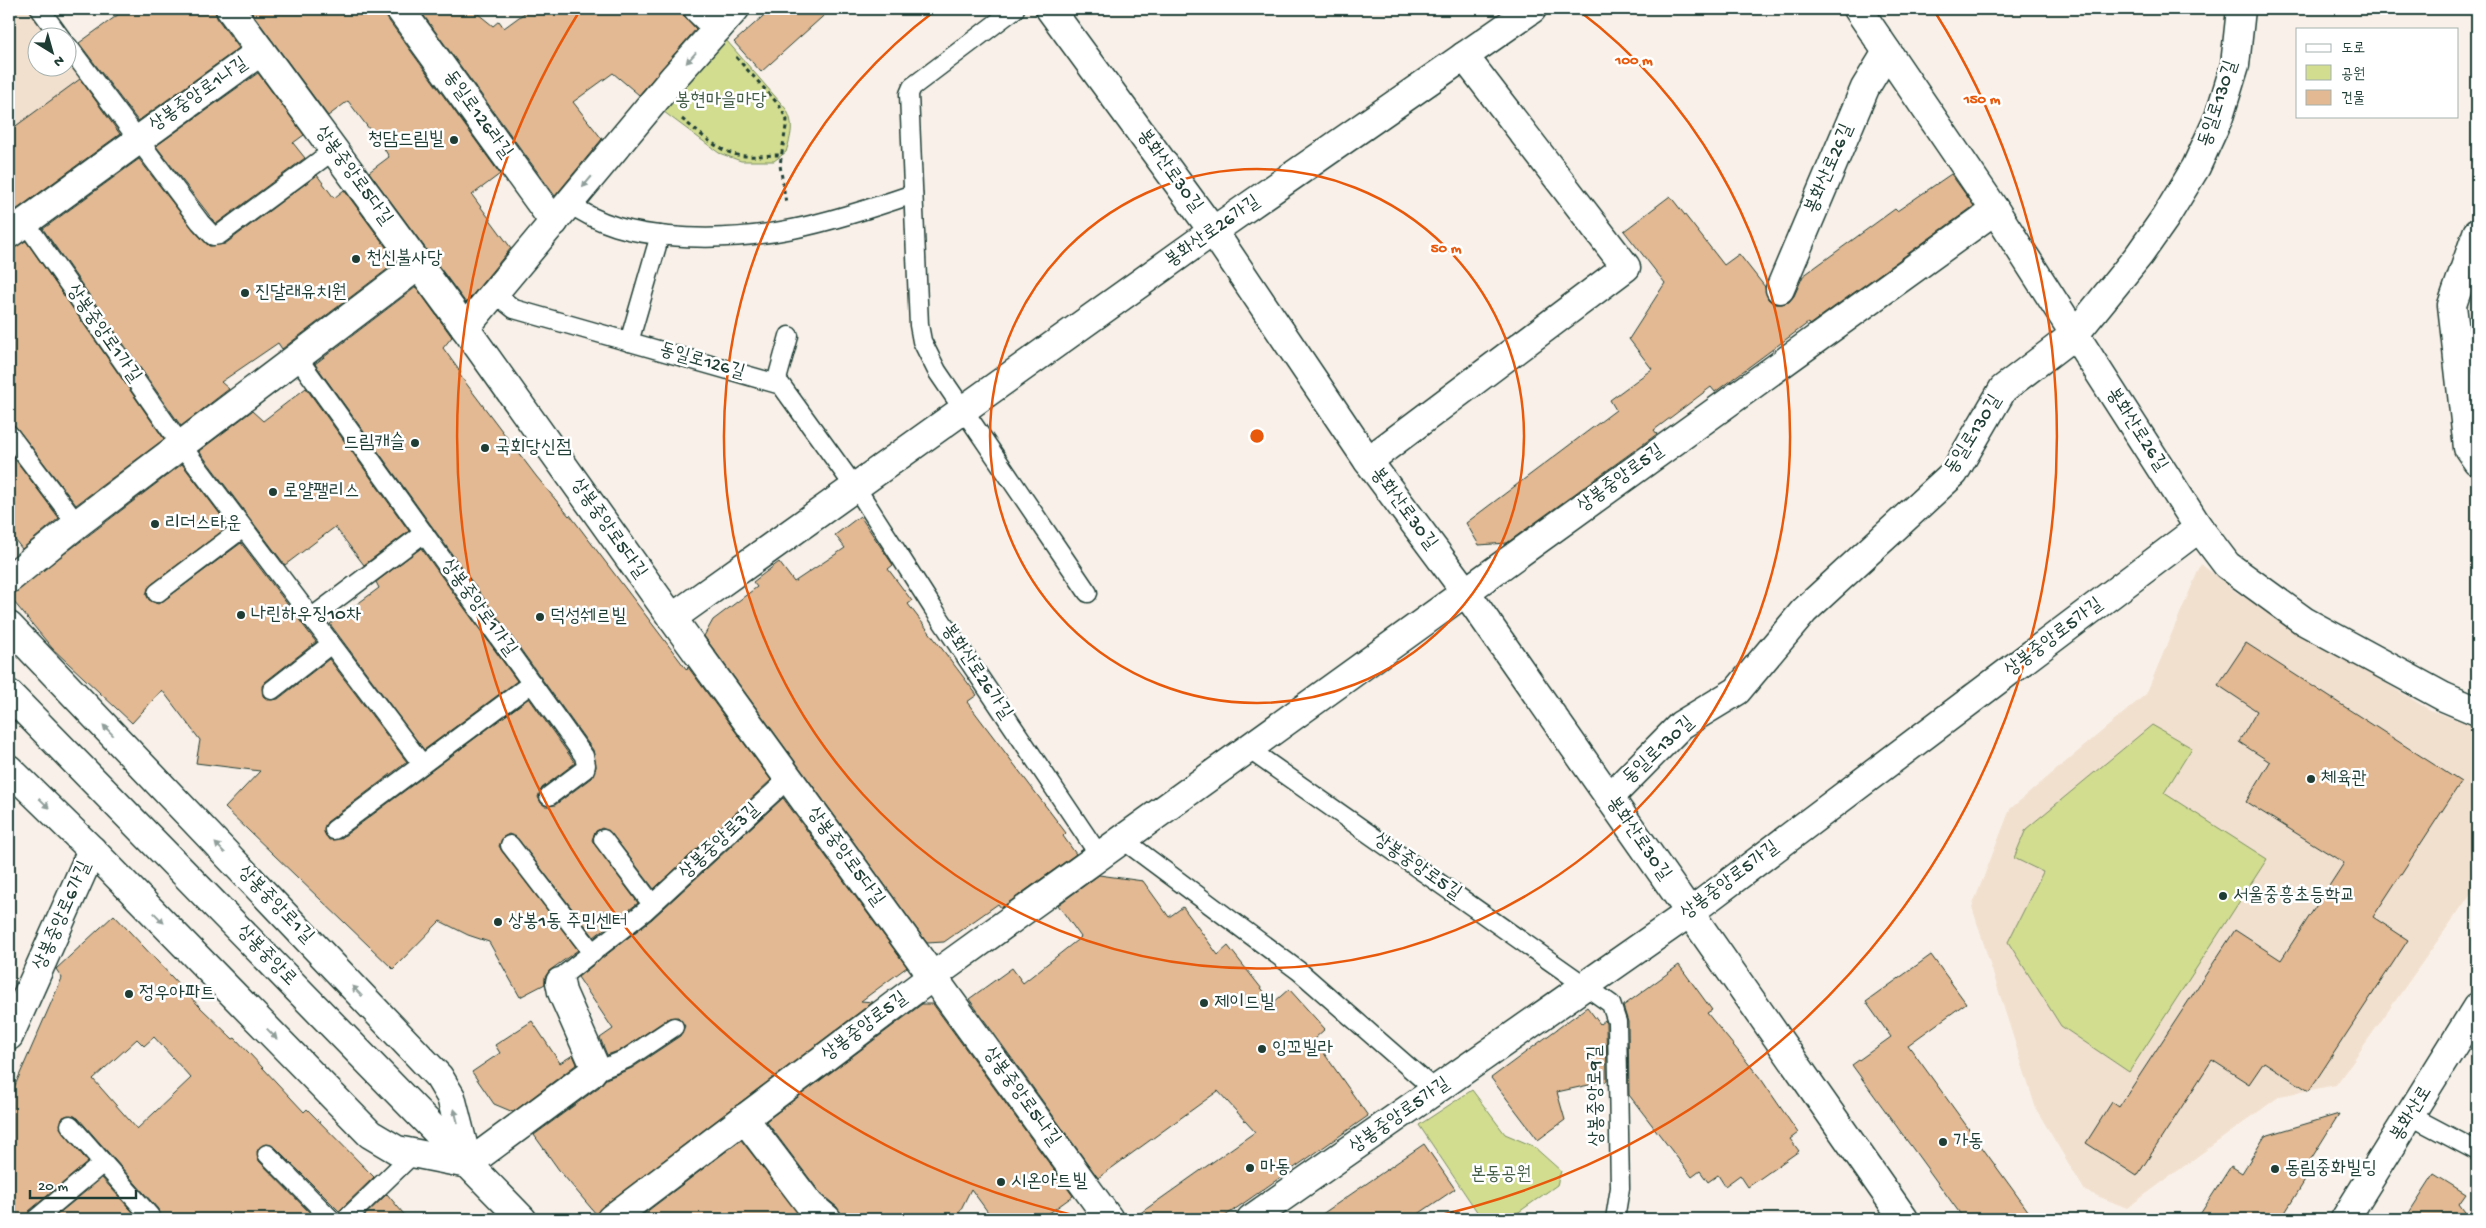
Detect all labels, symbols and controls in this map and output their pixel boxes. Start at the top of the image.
north arrow [28,28,78,78]
legend [2296,28,2458,118]
text: 도로 [2341,40,2365,58]
text: N [50,51,67,70]
one-way arrow [685,52,697,64]
text: 100 m [1614,52,1653,70]
street label: 상봉중앙로1나길 [145,53,253,137]
street label: 동일로130길 [2194,58,2244,150]
text: 공원 [2341,66,2365,84]
street label: 동일로126라길 [437,67,517,163]
park label: 봉현마을마당 [675,90,767,113]
text: 건물 [2341,90,2365,108]
text: 150 m [1963,91,2001,109]
street label: 봉화산로26길 [1801,121,1859,217]
street label: 상봉중앙로5다길 [309,122,397,230]
street label: 봉화산로30길 [1131,125,1207,217]
place label: 청담드림빌 [368,129,445,152]
marker: 청담드림빌 [448,134,460,146]
one-way arrow [581,176,592,189]
street label: 봉화산로26가길 [1161,191,1265,273]
text: 50 m [1431,240,1462,258]
place label: 천신불사당 [366,248,442,271]
marker: 천신불사당 [350,253,362,265]
street label: 상봉중앙로1가길 [61,280,145,388]
place label: 진달래유치원 [255,282,347,305]
marker: 진달래유치원 [239,287,251,299]
street label: 동일로126길 [657,339,747,385]
street label: 봉화산로26길 [2100,384,2172,476]
street label: 동일로130길 [1941,391,2007,479]
centre of rings [1248,427,1266,445]
place label: 드림캐슬 [344,431,405,455]
marker: 드림캐슬 [409,437,421,449]
place label: 국회당신점 [495,437,571,460]
street label: 상봉중앙로5길 [1573,440,1669,518]
marker: 국회당신점 [479,442,491,454]
street label: 봉화산로30길 [1365,463,1441,555]
street label: 상봉중앙로5다길 [565,474,651,584]
place label: 로얄팰리스 [283,481,359,504]
marker: 로얄팰리스 [267,486,279,498]
place label: 리더스타운 [165,513,241,536]
marker: 리더스타운 [149,518,161,530]
street label: 상봉중앙로1가길 [435,555,521,661]
street label: 상봉중앙로5가길 [2000,594,2108,682]
place label: 나린하우징10차 [251,604,361,627]
place label: 덕성쉐르빌 [550,606,627,629]
marker: 나린하우징10차 [235,609,247,621]
marker: 덕성쉐르빌 [534,611,546,623]
street label: 봉화산로26가길 [936,620,1016,724]
street label: 동일로130길 [1618,712,1700,790]
one-way arrow [102,725,114,737]
place label: 체육관 [2321,768,2367,791]
marker: 체육관 [2305,773,2317,785]
street label: 봉화산로30길 [1601,793,1675,885]
one-way arrow [38,797,50,809]
street label: 상봉중앙로3길 [675,799,765,885]
street label: 상봉중앙로5다길 [801,803,889,911]
street label: 상봉중앙로5길 [1369,828,1465,906]
street label: 상봉중앙로5가길 [1676,837,1784,925]
one-way arrow [214,842,226,854]
street label: 상봉중앙로6가길 [29,858,97,974]
street label: 상봉중앙로1길 [232,861,318,949]
place label: 서울중흥초등학교 [2233,885,2355,908]
marker: 서울중흥초등학교 [2217,890,2229,902]
place label: 상봉1동 주민센터 [508,911,627,934]
one-way arrow [153,912,165,924]
marker: 상봉1동 주민센터 [492,916,504,928]
street label: 상봉중앙로 [231,921,301,991]
place label: 정우아파트 [139,983,215,1006]
one-way arrow [351,985,363,997]
street label: 상봉중앙로5길 [817,987,913,1067]
marker: 정우아파트 [123,988,135,1000]
place label: 제이드빌 [1214,992,1276,1015]
marker: 제이드빌 [1198,997,1210,1009]
one-way arrow [266,1028,278,1040]
place label: 잉꼬빌라 [1272,1038,1334,1061]
street label: 상봉중앙로5나길 [977,1043,1065,1151]
marker: 잉꼬빌라 [1256,1043,1268,1055]
street label: 상봉중앙로9길 [1585,1045,1609,1147]
street label: 상봉중앙로5가길 [1345,1073,1455,1159]
street label: 봉화산로 [2386,1082,2438,1146]
one-way arrow [452,1109,460,1124]
place label: 가동 [1953,1131,1984,1154]
marker: 가동 [1937,1136,1949,1148]
place label: 마동 [1260,1157,1291,1180]
place label: 동림중화빌딩 [2285,1158,2377,1181]
marker: 마동 [1244,1162,1256,1174]
marker: 동림중화빌딩 [2269,1163,2281,1175]
park label: 본동공원 [1470,1164,1532,1187]
scale bar [30,1168,136,1200]
place label: 시온아트빌 [1011,1171,1088,1194]
marker: 시온아트빌 [995,1176,1007,1188]
text: 20 m [38,1178,68,1196]

